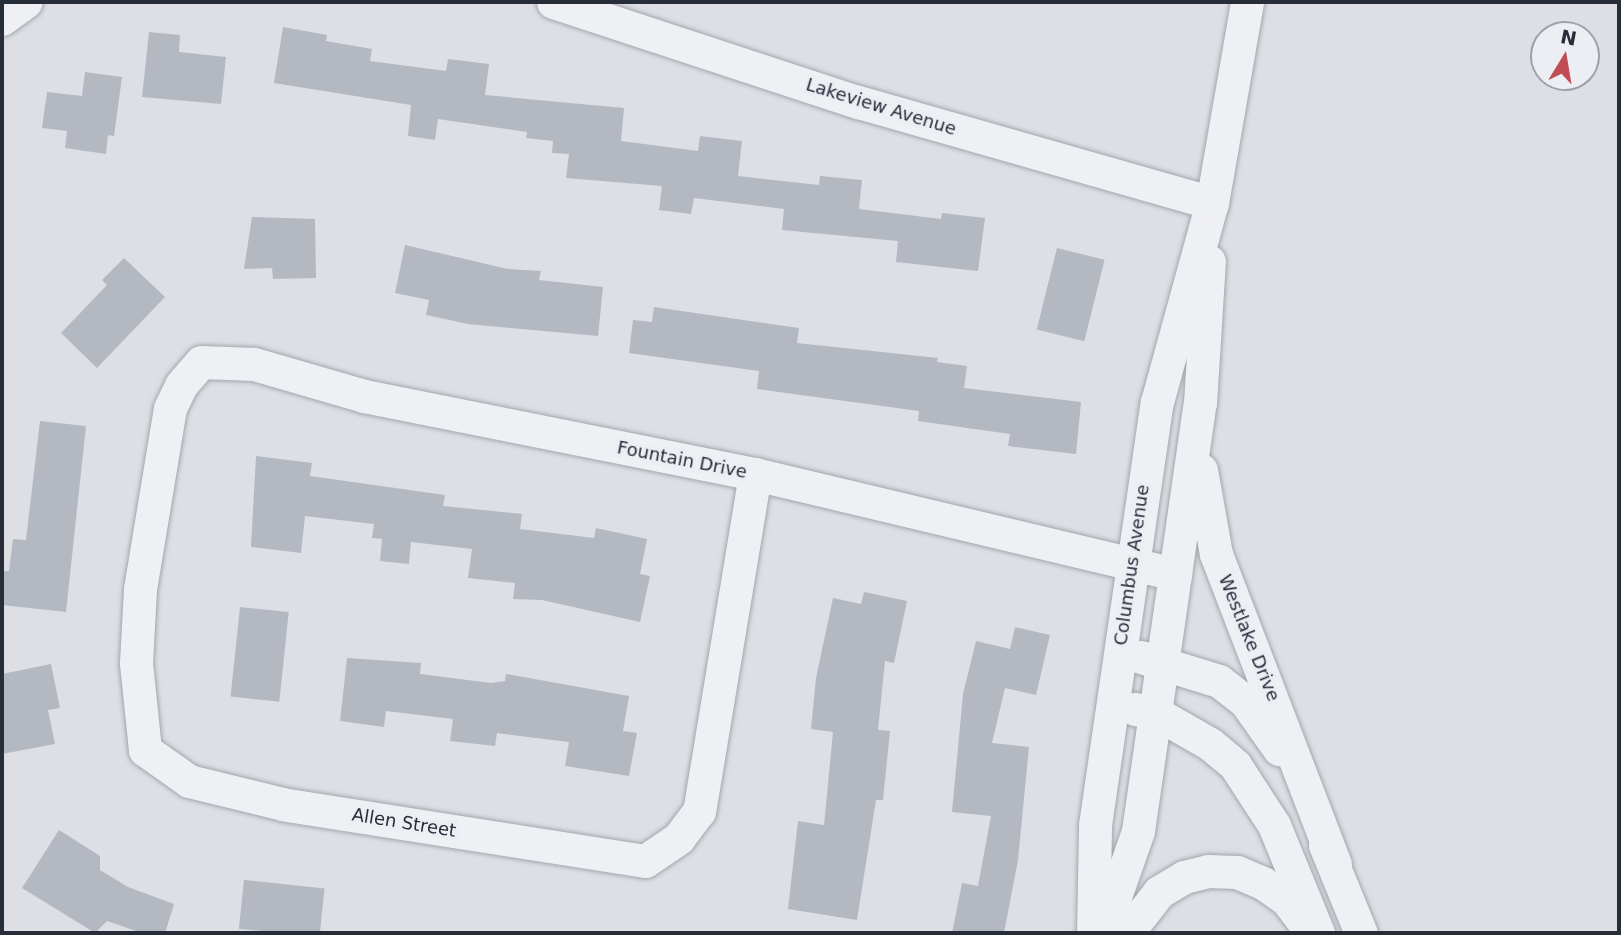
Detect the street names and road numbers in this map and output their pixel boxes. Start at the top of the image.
street label: Lakeview Avenue [803,74,959,140]
street label: Fountain Drive [615,437,749,483]
street label: Columbus Avenue [1110,483,1154,647]
street label: Westlake Drive [1214,571,1284,705]
street label: Allen Street [350,804,458,842]

